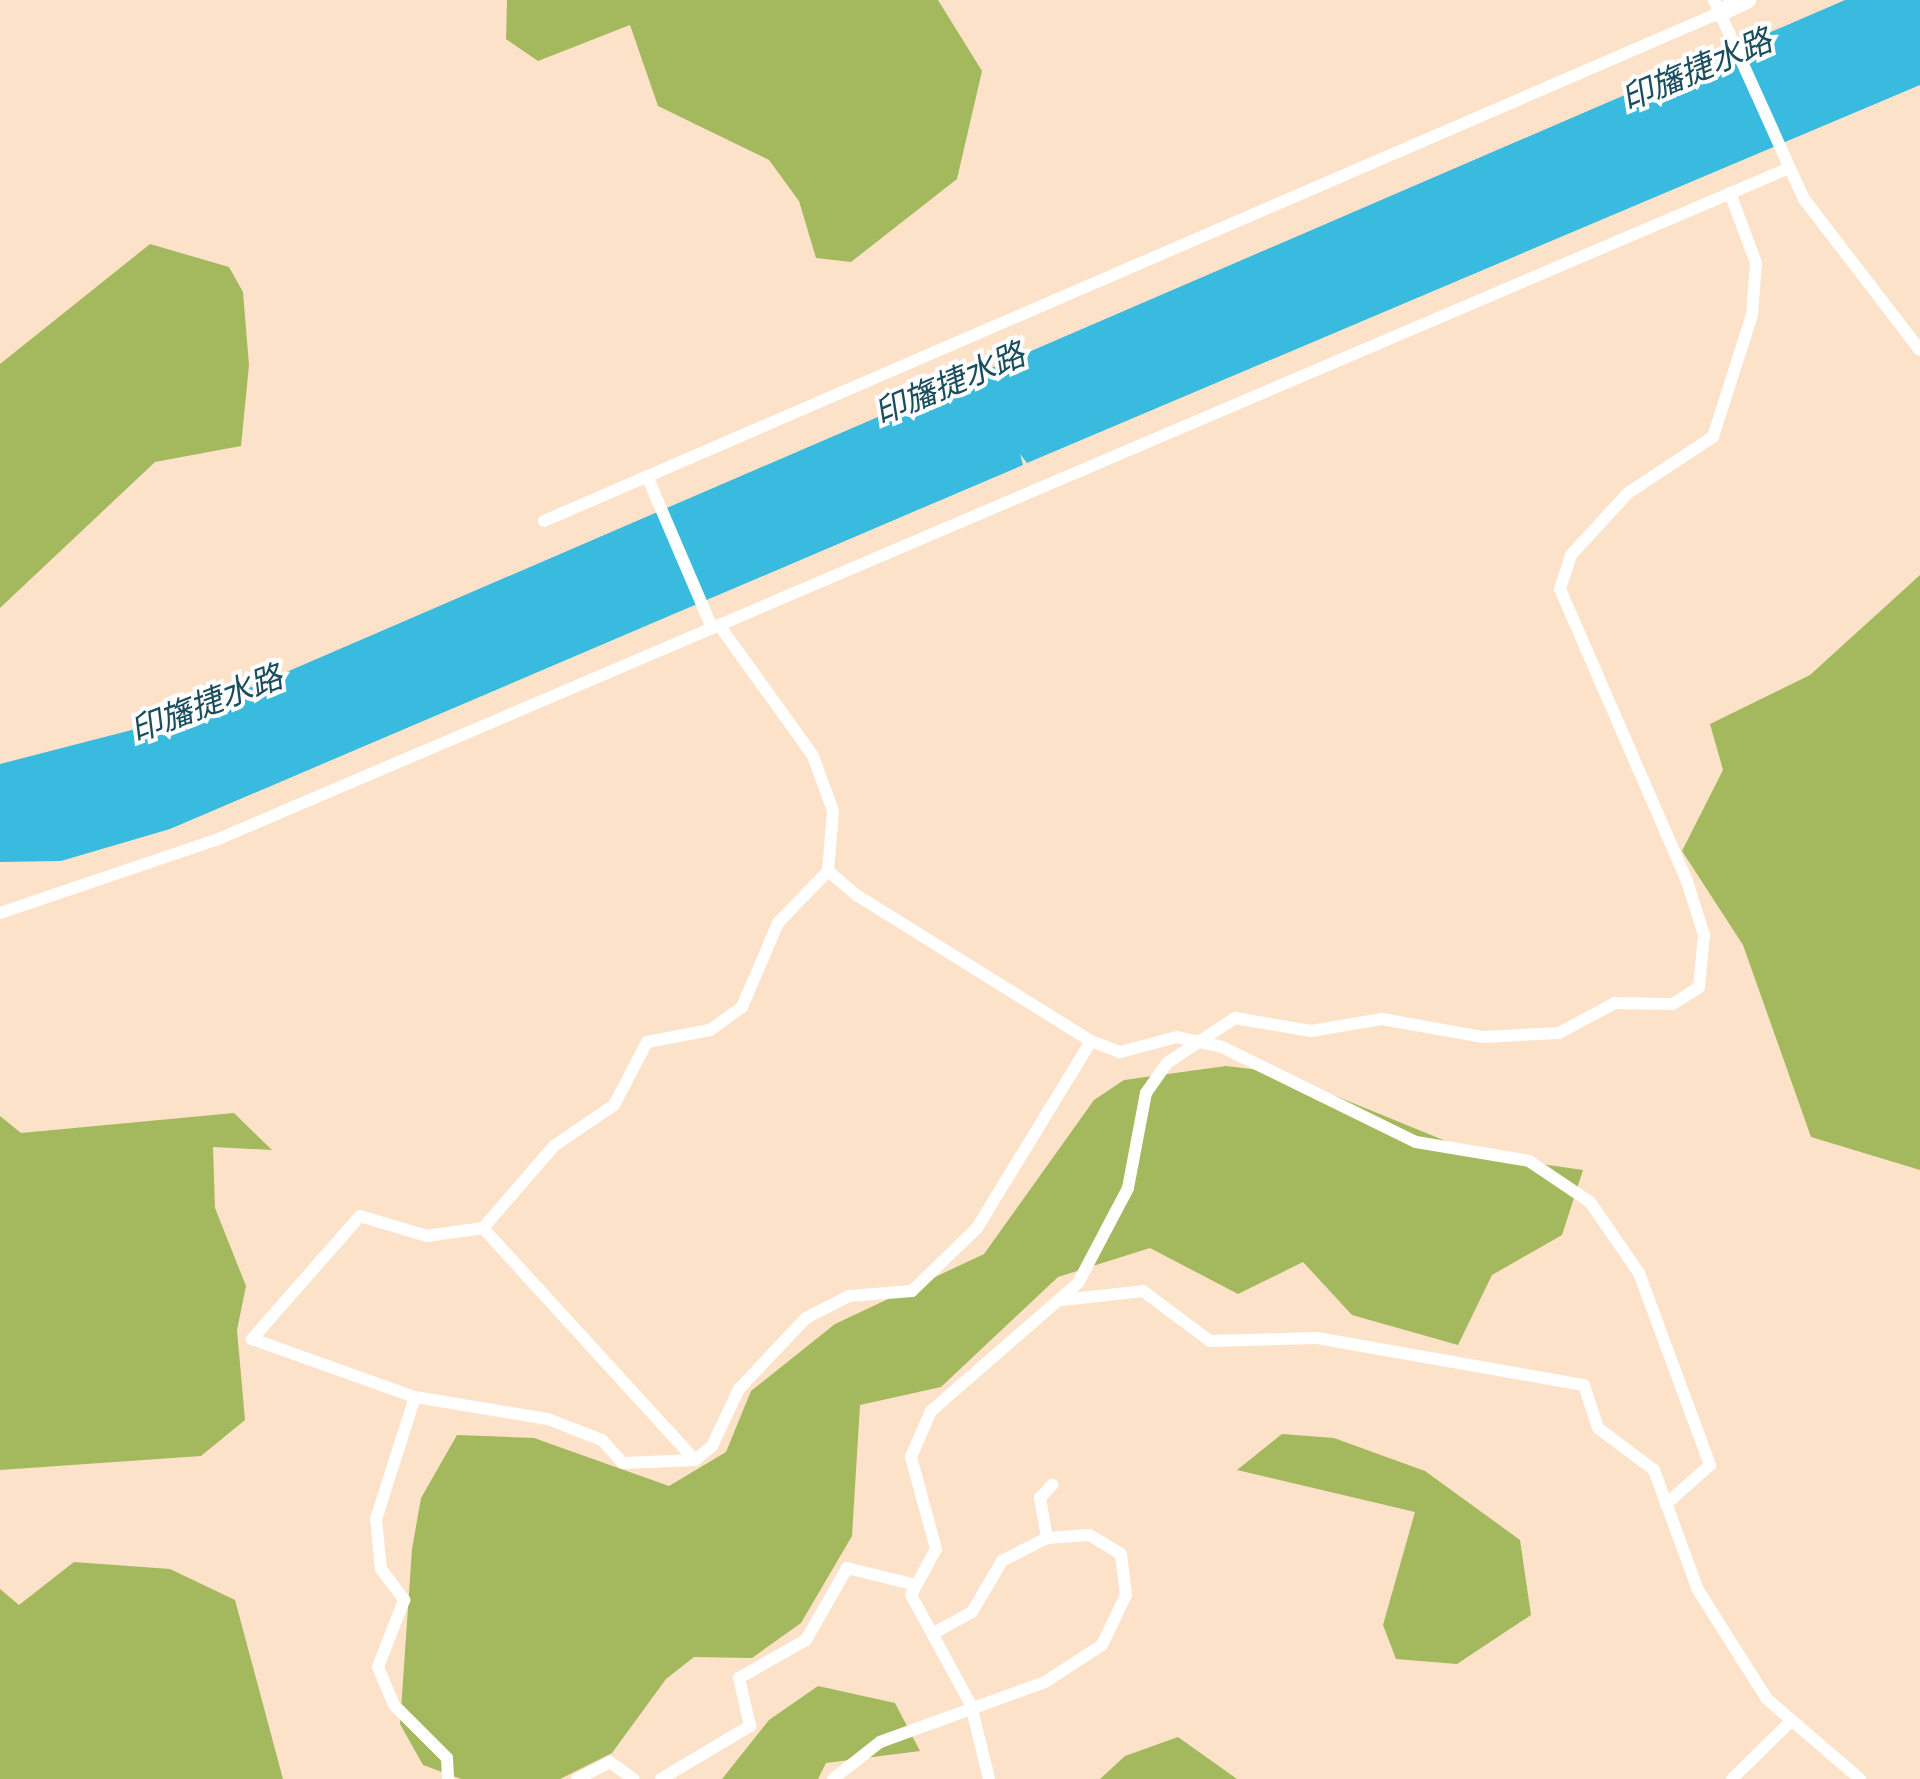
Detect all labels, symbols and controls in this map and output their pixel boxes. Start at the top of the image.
water label: 印旛捷水路 [1615,20,1777,118]
water label: 印旛捷水路 [868,334,1030,432]
water label: 印旛捷水路 [124,656,288,750]

